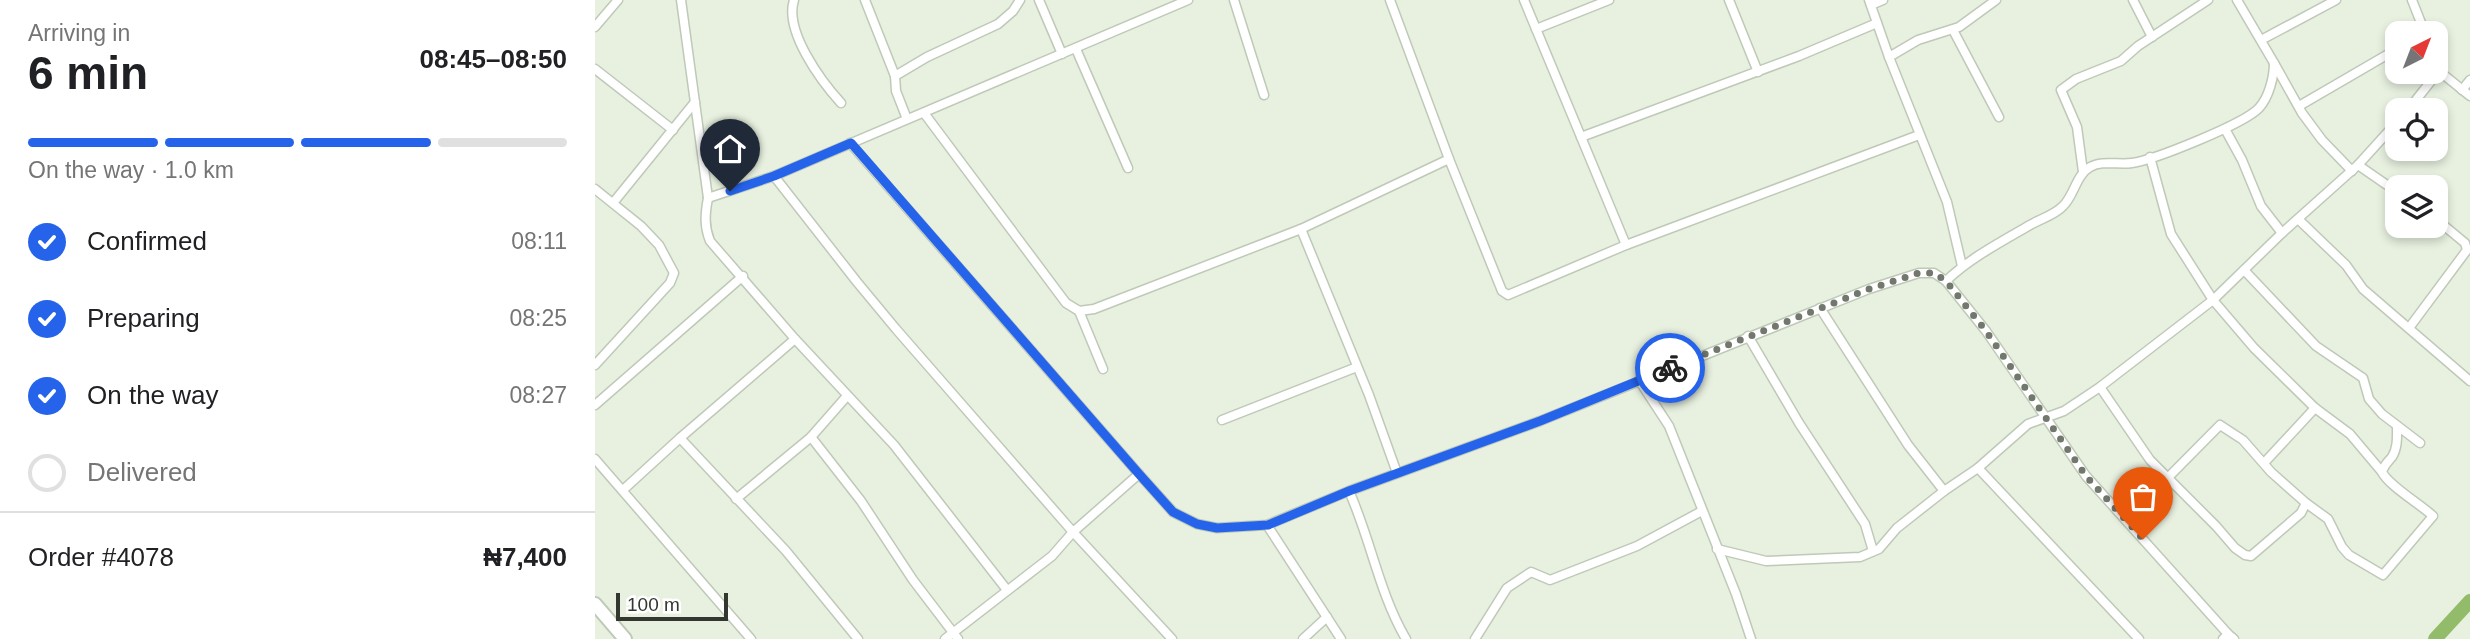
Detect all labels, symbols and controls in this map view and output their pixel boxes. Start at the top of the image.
text: Arriving in [28,20,130,46]
north arrow [2385,21,2448,84]
map controls [2385,21,2448,238]
text: 08:45–08:50 [420,44,567,74]
text: 6 min [28,47,148,99]
button: locate [2385,98,2448,161]
pin [700,119,760,191]
icon: home [711,130,749,168]
text: On the way · 1.0 km [28,157,234,183]
button: layers [2385,175,2448,238]
icon: check [28,223,66,261]
text: Confirmed [87,226,207,256]
text: 08:11 [511,228,567,254]
icon: check [28,300,66,338]
text: Preparing [87,303,200,333]
text: 08:25 [509,305,567,331]
courier [1635,333,1705,403]
icon: bike [1651,349,1689,387]
icon: check [28,377,66,415]
text: On the way [87,380,219,410]
text: 08:27 [509,382,567,408]
text: Delivered [87,457,197,487]
pin [2113,467,2173,539]
icon: bag [2124,478,2162,516]
text: Order #4078 [28,542,174,572]
text: ₦7,400 [483,542,567,572]
scale bar [616,590,728,622]
text: 100 m [627,594,680,615]

